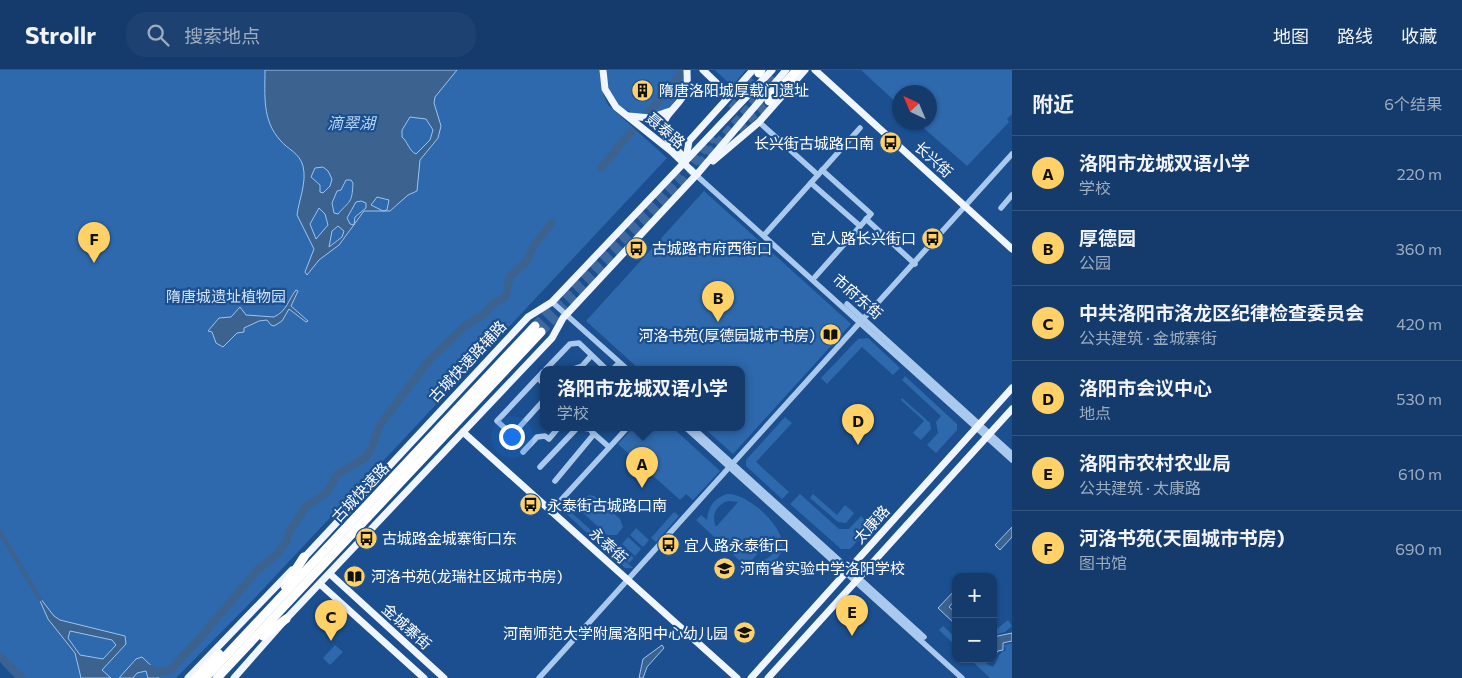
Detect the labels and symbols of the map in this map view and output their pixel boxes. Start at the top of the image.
building icon: 隋唐洛阳城厚载门遗址 [631,78,655,102]
place label: 隋唐洛阳城厚载门遗址 [659,81,809,99]
north arrow [892,85,937,130]
street label: 聂泰路 [643,109,689,151]
water label: 滴翠湖 [327,113,378,132]
bus stop icon: 长兴街古城路口南 [878,131,902,155]
place label: 长兴街古城路口南 [754,134,874,152]
street label: 长兴街 [911,137,957,181]
pin: F [78,222,110,263]
bus stop icon: 宜人路长兴街口 [920,226,944,250]
place label: 宜人路长兴街口 [811,229,916,247]
bus stop icon: 古城路市府西街口 [624,236,648,260]
place label: 古城路市府西街口 [652,239,772,257]
street label: 市府东街 [829,270,887,322]
pin: B [702,281,734,322]
park label: 隋唐城遗址植物园 [166,287,286,305]
street label: 古城快速路辅路 [425,316,509,406]
library icon: 河洛书苑(厚德园城市书房) [819,323,843,347]
place label: 河洛书苑(厚德园城市书房) [638,326,815,344]
pin: D [842,404,874,445]
your location [499,424,525,450]
pin: A [626,447,658,488]
street label: 古城快速路 [328,458,392,526]
bus stop icon: 永泰街古城路口南 [519,493,543,517]
place label: 永泰街古城路口南 [547,496,667,514]
street label: 太康路 [849,501,893,547]
street label: 永泰街 [586,523,632,567]
bus stop icon: 古城路金城寨街口东 [354,526,378,550]
place label: 古城路金城寨街口东 [382,529,517,547]
bus stop icon: 宜人路永泰街口 [656,533,680,557]
place label: 宜人路永泰街口 [684,536,789,554]
school or university icon: 河南省实验中学洛阳学校 [712,556,736,580]
place label: 河南省实验中学洛阳学校 [740,559,905,577]
library icon: 河洛书苑(龙瑞社区城市书房) [343,564,367,588]
place label: 河洛书苑(龙瑞社区城市书房) [371,567,563,585]
pin: E [836,595,868,636]
street label: 金城寨街 [379,599,435,653]
pin: C [315,600,347,641]
school or university icon: 河南师范大学附属洛阳中心幼儿园 [732,621,756,645]
place label: 河南师范大学附属洛阳中心幼儿园 [503,624,728,642]

